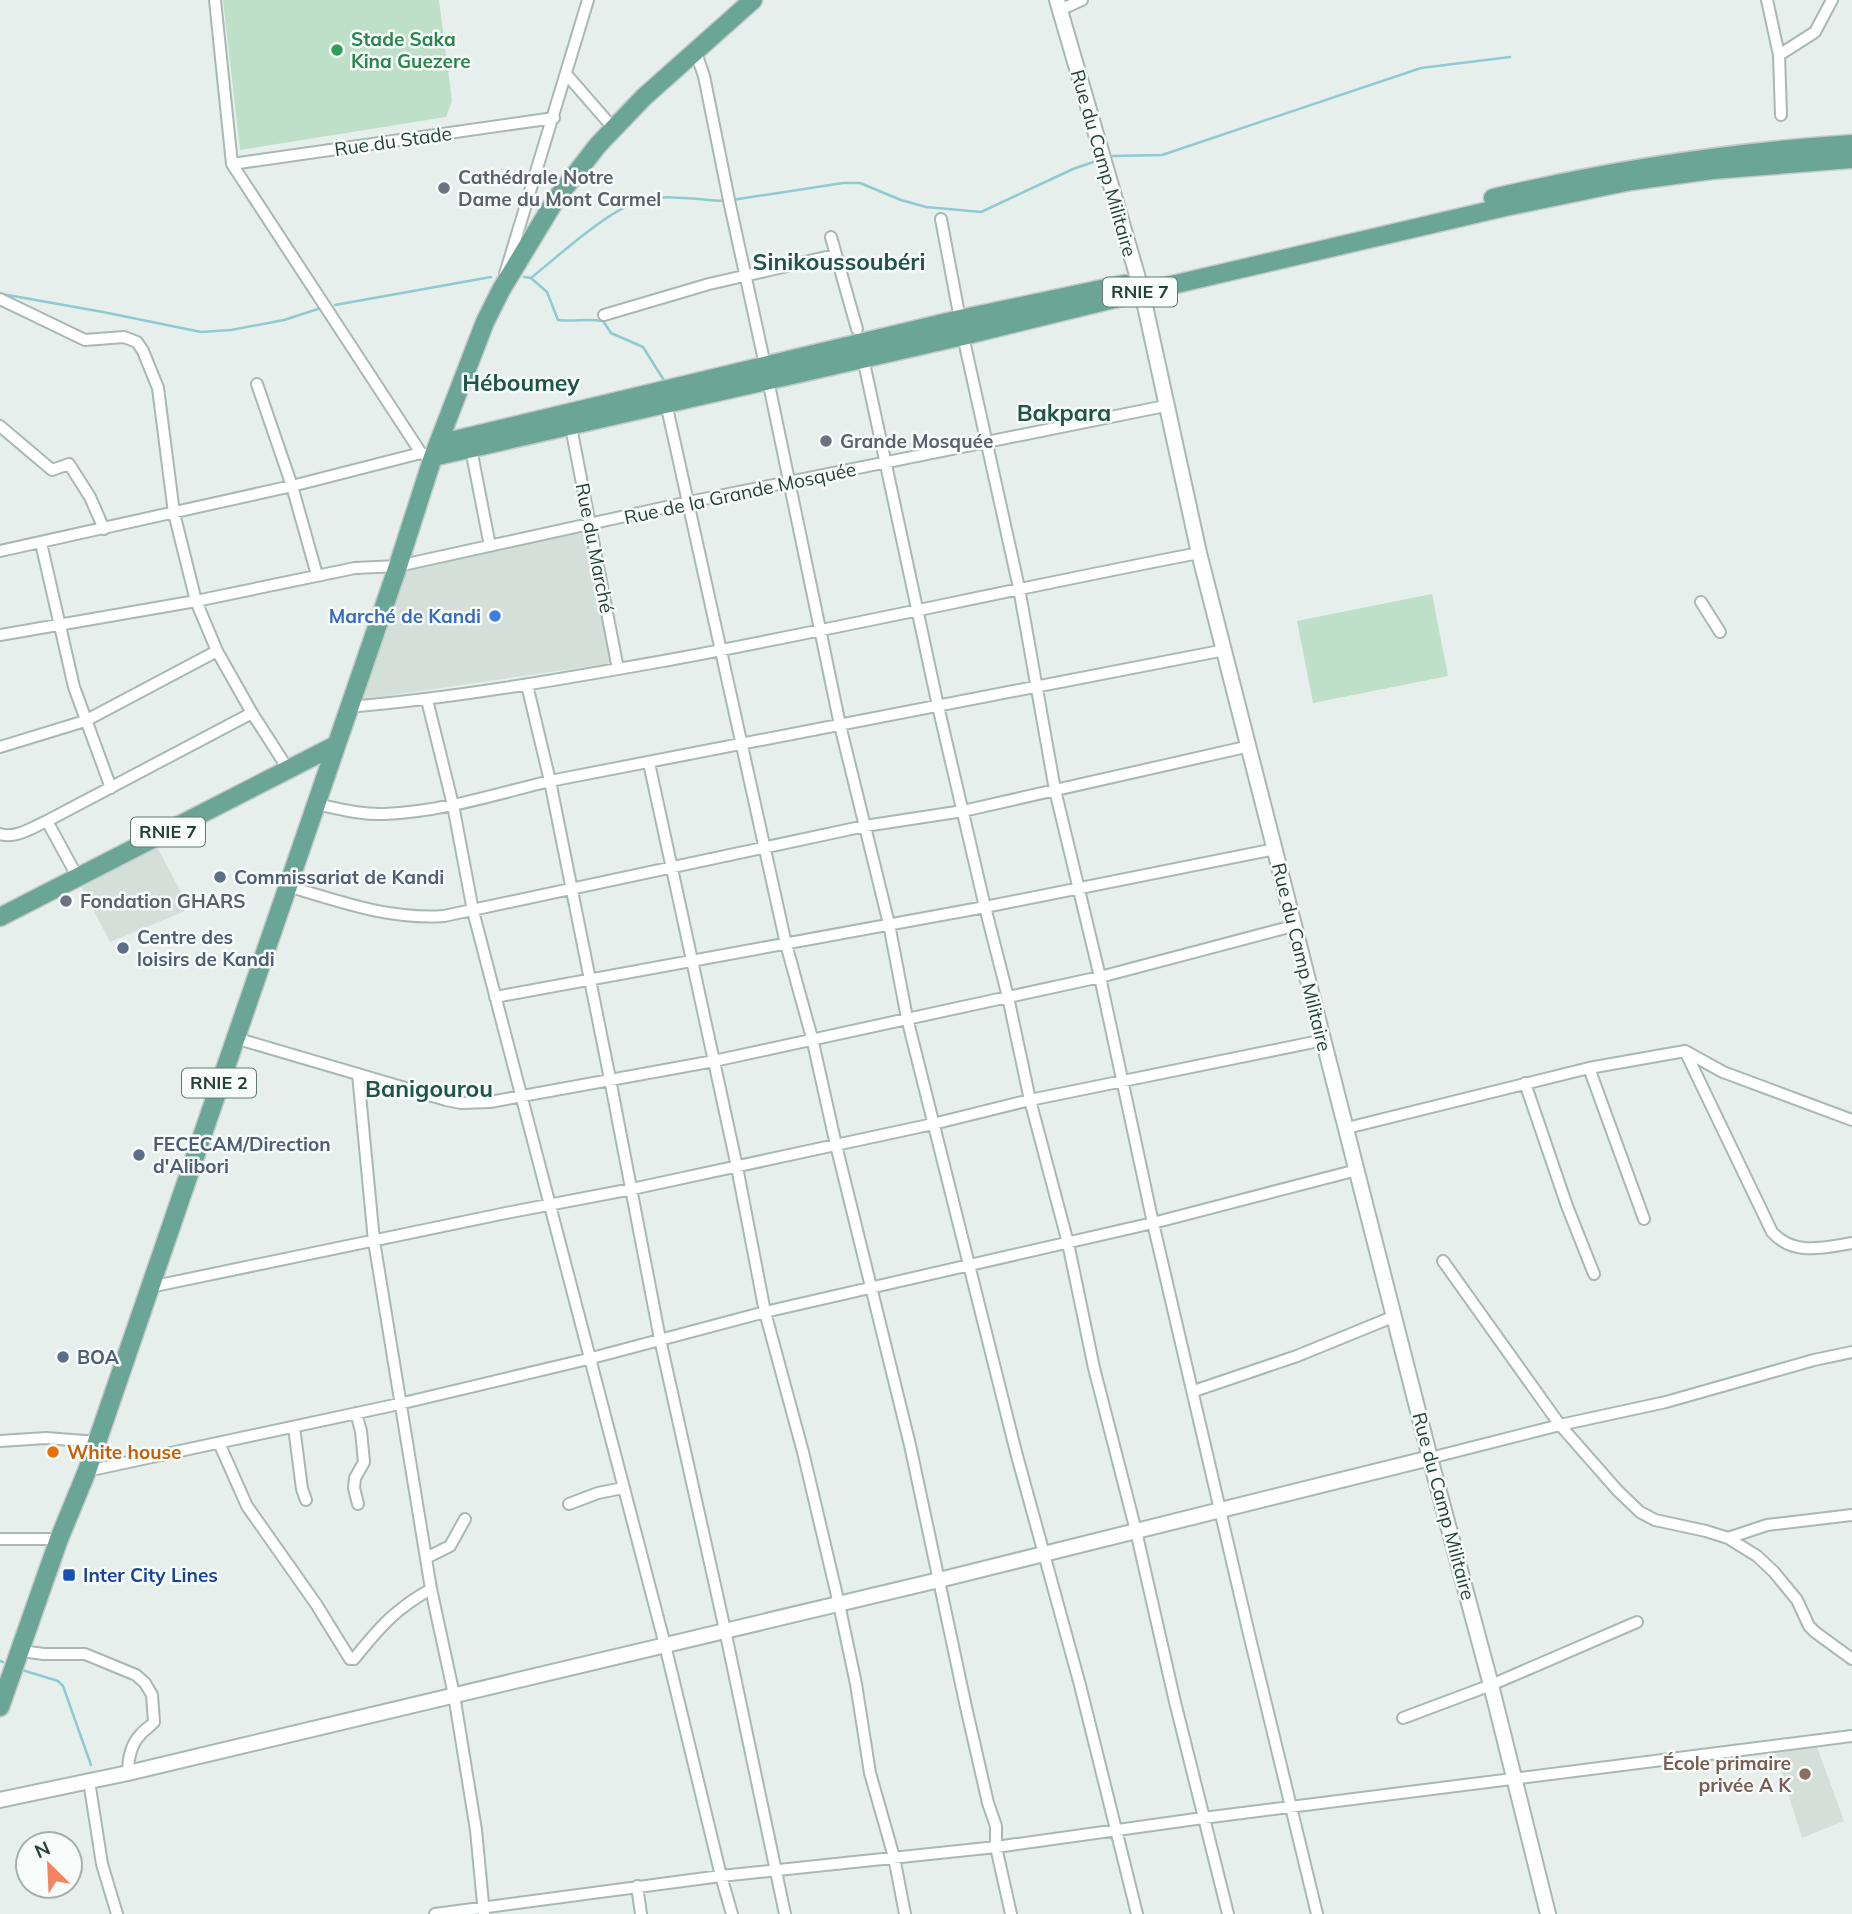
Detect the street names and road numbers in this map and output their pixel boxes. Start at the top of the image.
street label: Rue du Camp Militaire [1066,67,1142,259]
street label: Rue du Stade [333,121,453,161]
road number: RNIE 7 [1103,278,1177,306]
street label: Rue de la Grande Mosquée [622,457,858,529]
street label: Rue du Marché [571,481,619,615]
road number: RNIE 7 [131,818,205,846]
street label: Rue du Camp Militaire [1267,860,1337,1054]
road number: RNIE 2 [182,1068,256,1098]
street label: Rue du Camp Militaire [1407,1409,1481,1603]

